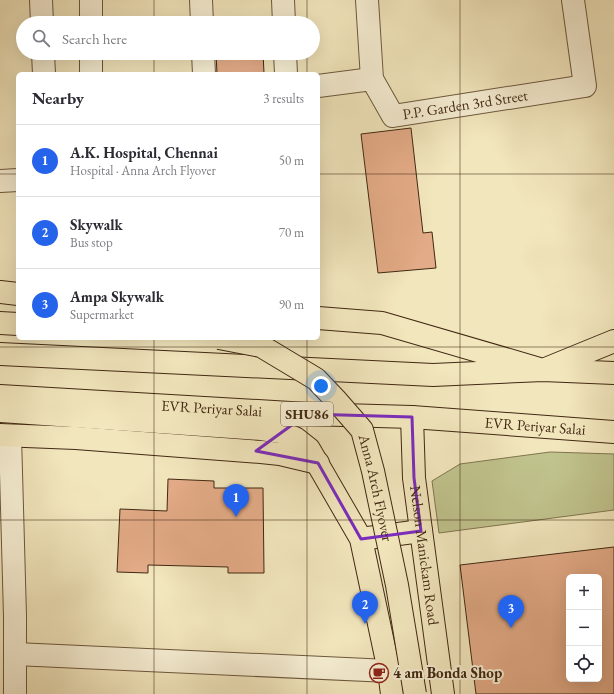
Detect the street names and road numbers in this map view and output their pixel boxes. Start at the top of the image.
street label: P.P. Garden 3rd Street [401,85,529,123]
street label: EVR Periyar Salai [161,395,263,420]
road number: SHU86 [281,402,333,426]
street label: EVR Periyar Salai [484,412,587,439]
street label: Anna Arch Flyover [354,431,398,543]
street label: Nelson Manickam Road [406,484,444,627]

